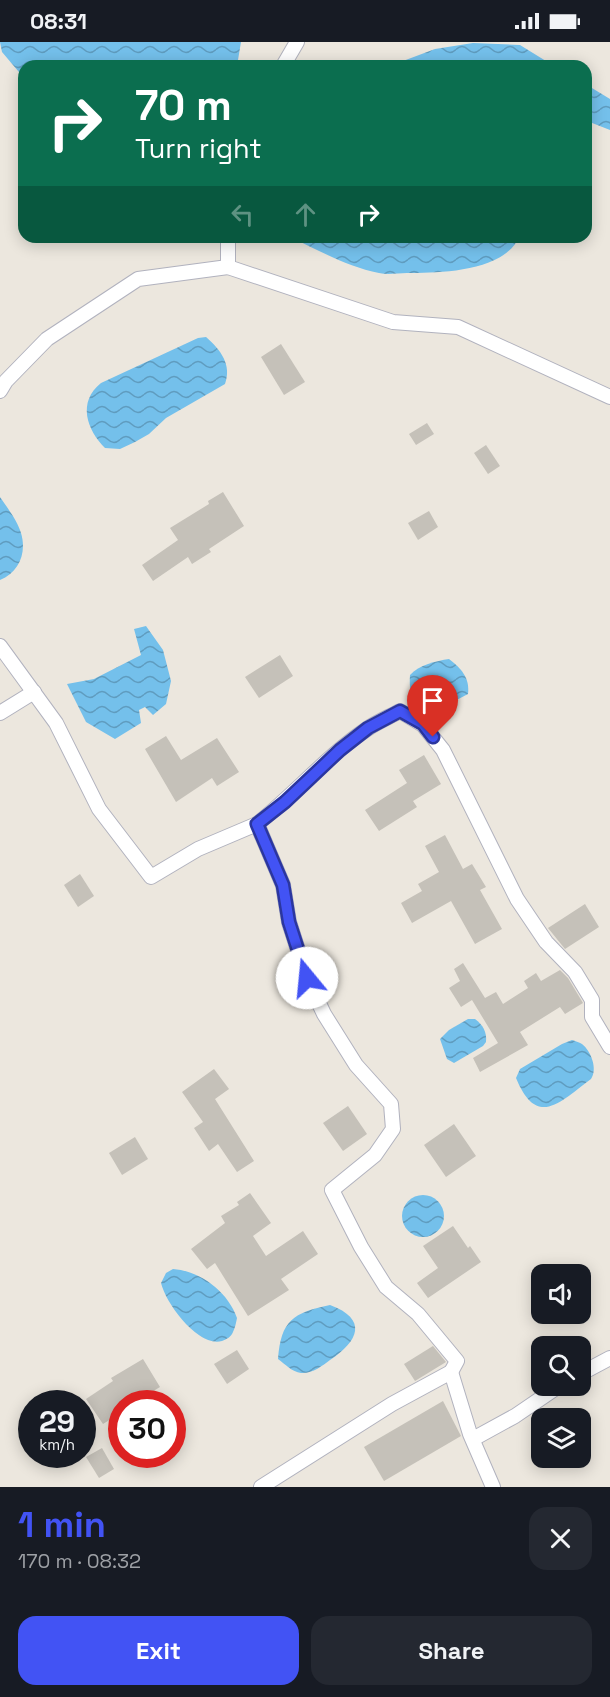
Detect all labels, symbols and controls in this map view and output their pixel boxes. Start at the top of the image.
text: 08:31 [30,7,87,35]
text: 70 m [135,79,232,132]
icon: right [36,84,114,162]
text: Turn right [135,131,262,166]
icon: left [226,198,259,231]
icon: ahead [289,198,322,231]
icon: right [352,198,385,231]
pin [407,675,458,737]
icon: arrive [416,684,449,717]
position arrow [275,946,339,1010]
map controls [531,1264,591,1468]
button: sound [531,1264,591,1324]
button: search [531,1336,591,1396]
speed limit sign: 30 [108,1390,186,1468]
text: 29 [39,1402,75,1441]
button: layers [531,1408,591,1468]
text: km/h [39,1435,75,1454]
text: 1 min [18,1502,106,1548]
button: close [529,1507,592,1570]
text: 170 m · 08:32 [18,1548,141,1574]
button: Exit [18,1616,299,1685]
button: Share [311,1616,592,1685]

